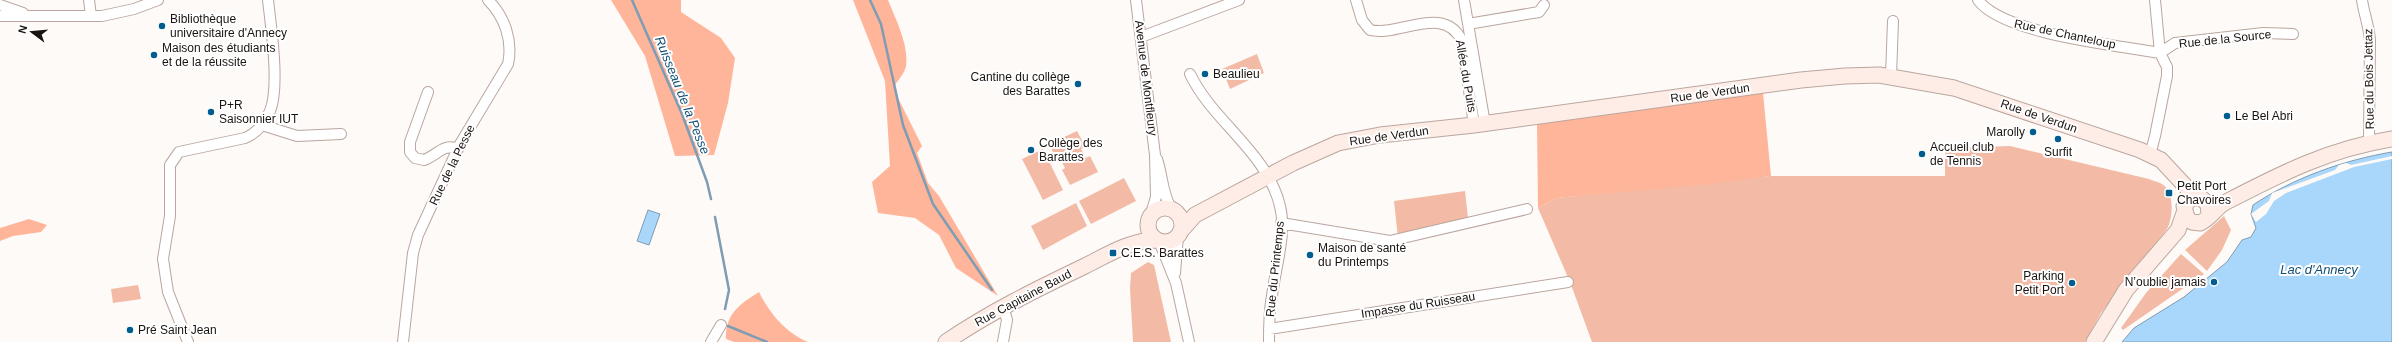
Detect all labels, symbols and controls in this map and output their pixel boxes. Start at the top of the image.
north arrow [12,12,52,52]
place label: Bibliothèque universitaire d'Annecy [170,12,287,40]
street label: Rue de Chanteloup [2013,16,2117,52]
street label: Avenue de Montfleury [1132,19,1160,137]
marker: Bibliothèque universitaire d'Annecy [157,21,167,31]
text: N [16,24,29,35]
street label: Rue de la Source [2178,27,2272,51]
street label: Rue du Bois Jettaz [2361,29,2377,129]
water label: Ruisseau de la Pesse [652,34,713,156]
street label: Allée du Puits [1453,39,1479,113]
place label: Maison des étudiants et de la réussite [162,41,275,69]
marker: Maison des étudiants et de la réussite [149,50,159,60]
place label: Beaulieu [1213,67,1260,81]
marker: Beaulieu [1200,69,1210,79]
place label: Cantine du collège des Barattes [971,70,1070,98]
marker: Cantine du collège des Barattes [1073,79,1083,89]
street label: Rue de Verdun [1669,80,1751,106]
street label: Rue de Verdun [1999,96,2079,136]
place label: P+R Saisonnier IUT [219,98,299,126]
marker: P+R Saisonnier IUT [206,107,216,117]
place label: Le Bel Abri [2235,109,2293,123]
marker: Le Bel Abri [2222,111,2232,121]
street label: Rue de la Pesse [426,122,478,208]
street label: Rue de Verdun [1348,123,1430,149]
place label: Marolly [1986,125,2025,139]
marker: Marolly [2028,127,2038,137]
marker: Surfit [2053,134,2063,144]
place label: Collège des Barattes [1039,136,1102,164]
place label: Accueil club de Tennis [1930,140,1994,168]
marker: Collège des Barattes [1026,145,1036,155]
place label: Surfit [2044,145,2073,159]
marker: Accueil club de Tennis [1917,149,1927,159]
place label: Petit Port Chavoires [2177,179,2231,207]
marker: Petit Port Chavoires [2164,188,2174,198]
street label: Rue du Printemps [1263,221,1287,317]
place label: Maison de santé du Printemps [1318,241,1406,269]
place label: C.E.S. Barattes [1121,246,1204,260]
marker: C.E.S. Barattes [1108,248,1118,258]
marker: Maison de santé du Printemps [1305,250,1315,260]
water label: Lac d'Annecy [2280,262,2359,277]
street label: Rue Capitaine Baud [972,267,1074,329]
place label: Parking Petit Port [2015,269,2065,297]
place label: N’oublie jamais [2125,275,2206,289]
marker: N’oublie jamais [2209,277,2219,287]
marker: Parking Petit Port [2067,278,2077,288]
street label: Impasse du Ruisseau [1360,289,1476,321]
place label: Pré Saint Jean [138,323,217,337]
marker: Pré Saint Jean [125,325,135,335]

